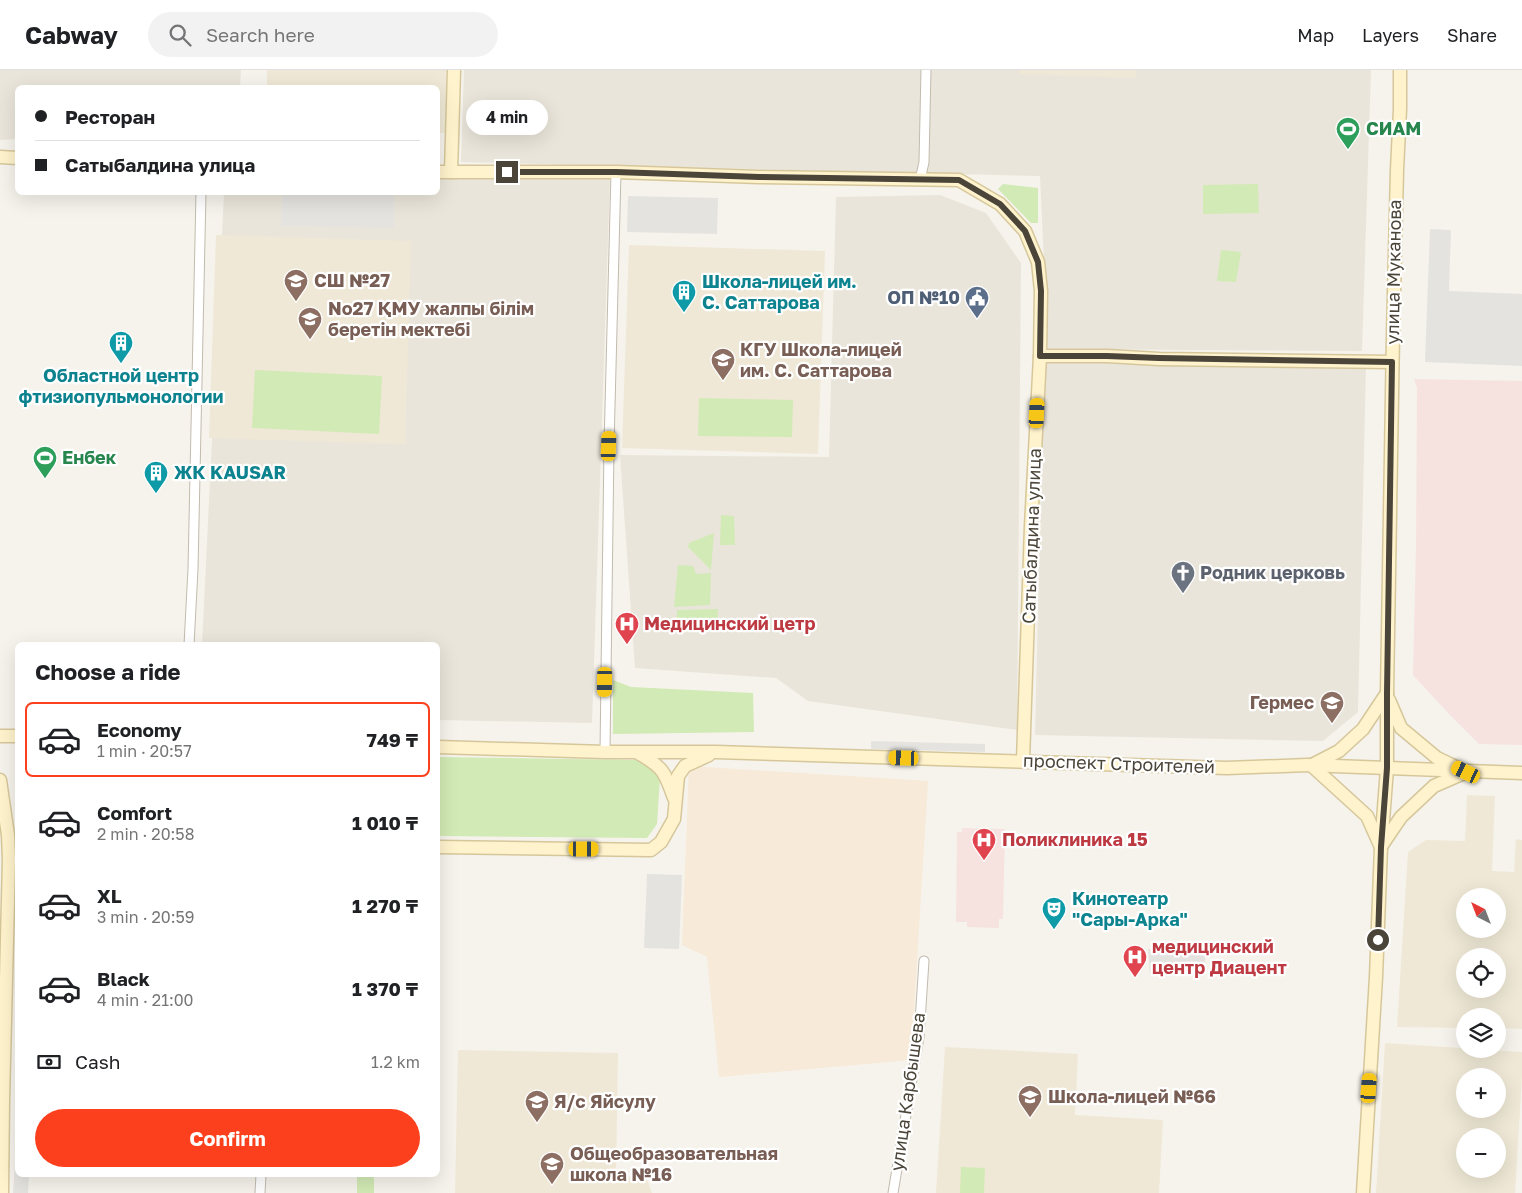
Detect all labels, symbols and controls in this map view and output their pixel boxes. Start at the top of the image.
search box [148,12,498,57]
text: Cabway [25,20,118,49]
icon: search [166,21,194,49]
text: Search here [206,23,315,46]
text: Map [1297,24,1334,46]
text: Layers [1362,24,1419,46]
text: Share [1447,24,1497,46]
callout: 4 min [466,99,548,134]
text: Ресторан [65,105,155,128]
text: 4 min [486,107,528,127]
sports icon: СИАМ [1335,116,1361,150]
place label: СИАМ [1366,117,1421,139]
text: Сатыбалдина улица [65,153,255,176]
route end [496,161,518,183]
street label: улица Муканова [1381,199,1405,345]
school or university icon: СШ №27 [283,268,309,302]
place label: СШ №27 [314,269,390,291]
place label: Школа-лицей им. С. Саттарова [702,270,857,313]
building icon: Школа-лицей им. С. Саттарова [671,279,697,313]
public building icon: ОП №10 [964,285,990,319]
place label: ОП №10 [887,286,960,308]
place label: No27 ҚМУ жалпы білім беретін мектебі [328,297,534,340]
school or university icon: No27 ҚМУ жалпы білім беретін мектебі [297,306,323,340]
building icon: Областной центр фтизиопульмонологии [108,330,134,364]
place label: КГУ Школа-лицей им. С. Саттарова [740,338,902,381]
school or university icon: КГУ Школа-лицей им. С. Саттарова [710,347,736,381]
place label: Областной центр фтизиопульмонологии [19,364,223,407]
car [1028,398,1045,428]
car [600,431,617,461]
sports icon: Енбек [32,445,58,479]
place label: Енбек [62,446,117,468]
street label: Сатыбалдина улица [1017,448,1045,624]
building icon: ЖК KAUSAR [143,460,169,494]
place label: ЖК KAUSAR [174,461,286,483]
church icon: Родник церковь [1170,560,1196,594]
place label: Родник церковь [1200,561,1345,583]
hospital icon: Медицинский цетр [614,611,640,645]
place label: Медицинский цетр [644,612,816,634]
text: Choose a ride [35,658,181,685]
car [597,667,612,697]
school or university icon: Гермес [1319,690,1345,724]
place label: Гермес [1250,691,1314,713]
icon: car [37,717,82,762]
text: Economy [97,718,182,741]
text: 749 ₸ [367,728,418,751]
text: 1 min · 20:57 [97,741,192,761]
street label: проспект Строителей [1023,749,1215,777]
car [888,750,919,766]
car [1449,759,1482,785]
icon: car [37,800,82,845]
text: Comfort [97,801,172,824]
text: 1 010 ₸ [352,811,418,834]
text: 2 min · 20:58 [97,824,194,844]
hospital icon: Поликлиника 15 [971,827,997,861]
place label: Поликлиника 15 [1002,828,1148,850]
car [569,842,599,857]
icon: car [37,883,82,928]
text: XL [97,884,122,907]
place label: Кинотеатр "Сары-Арка" [1072,887,1188,930]
north arrow [1456,888,1506,938]
map controls [1456,888,1506,1178]
text: 1 270 ₸ [352,894,418,917]
theatre icon: Кинотеатр "Сары-Арка" [1041,896,1067,930]
text: 3 min · 20:59 [97,907,194,927]
route start [1367,929,1389,951]
place label: медицинский центр Диацент [1152,935,1287,978]
hospital icon: медицинский центр Диацент [1122,944,1148,978]
button: locate [1456,948,1506,998]
icon: car [37,966,82,1011]
text: Black [97,967,150,990]
text: 1 370 ₸ [352,977,418,1000]
text: 4 min · 21:00 [97,990,194,1010]
button: layers [1456,1008,1506,1058]
street label: улица Карбышева [885,1011,929,1173]
icon: cash [35,1048,63,1076]
text: Cash [75,1050,120,1073]
text: 1.2 km [371,1052,420,1072]
button: + [1456,1068,1506,1118]
car [1360,1073,1377,1103]
school or university icon: Школа-лицей №66 [1017,1084,1043,1118]
place label: Школа-лицей №66 [1048,1085,1216,1107]
school or university icon: Я/c Яйсулу [524,1089,550,1123]
place label: Я/c Яйсулу [554,1090,656,1112]
button: Confirm [35,1109,420,1167]
button: − [1456,1128,1506,1178]
place label: Общеобразовательная школа №16 [570,1142,778,1185]
school or university icon: Общеобразовательная школа №16 [539,1151,565,1185]

